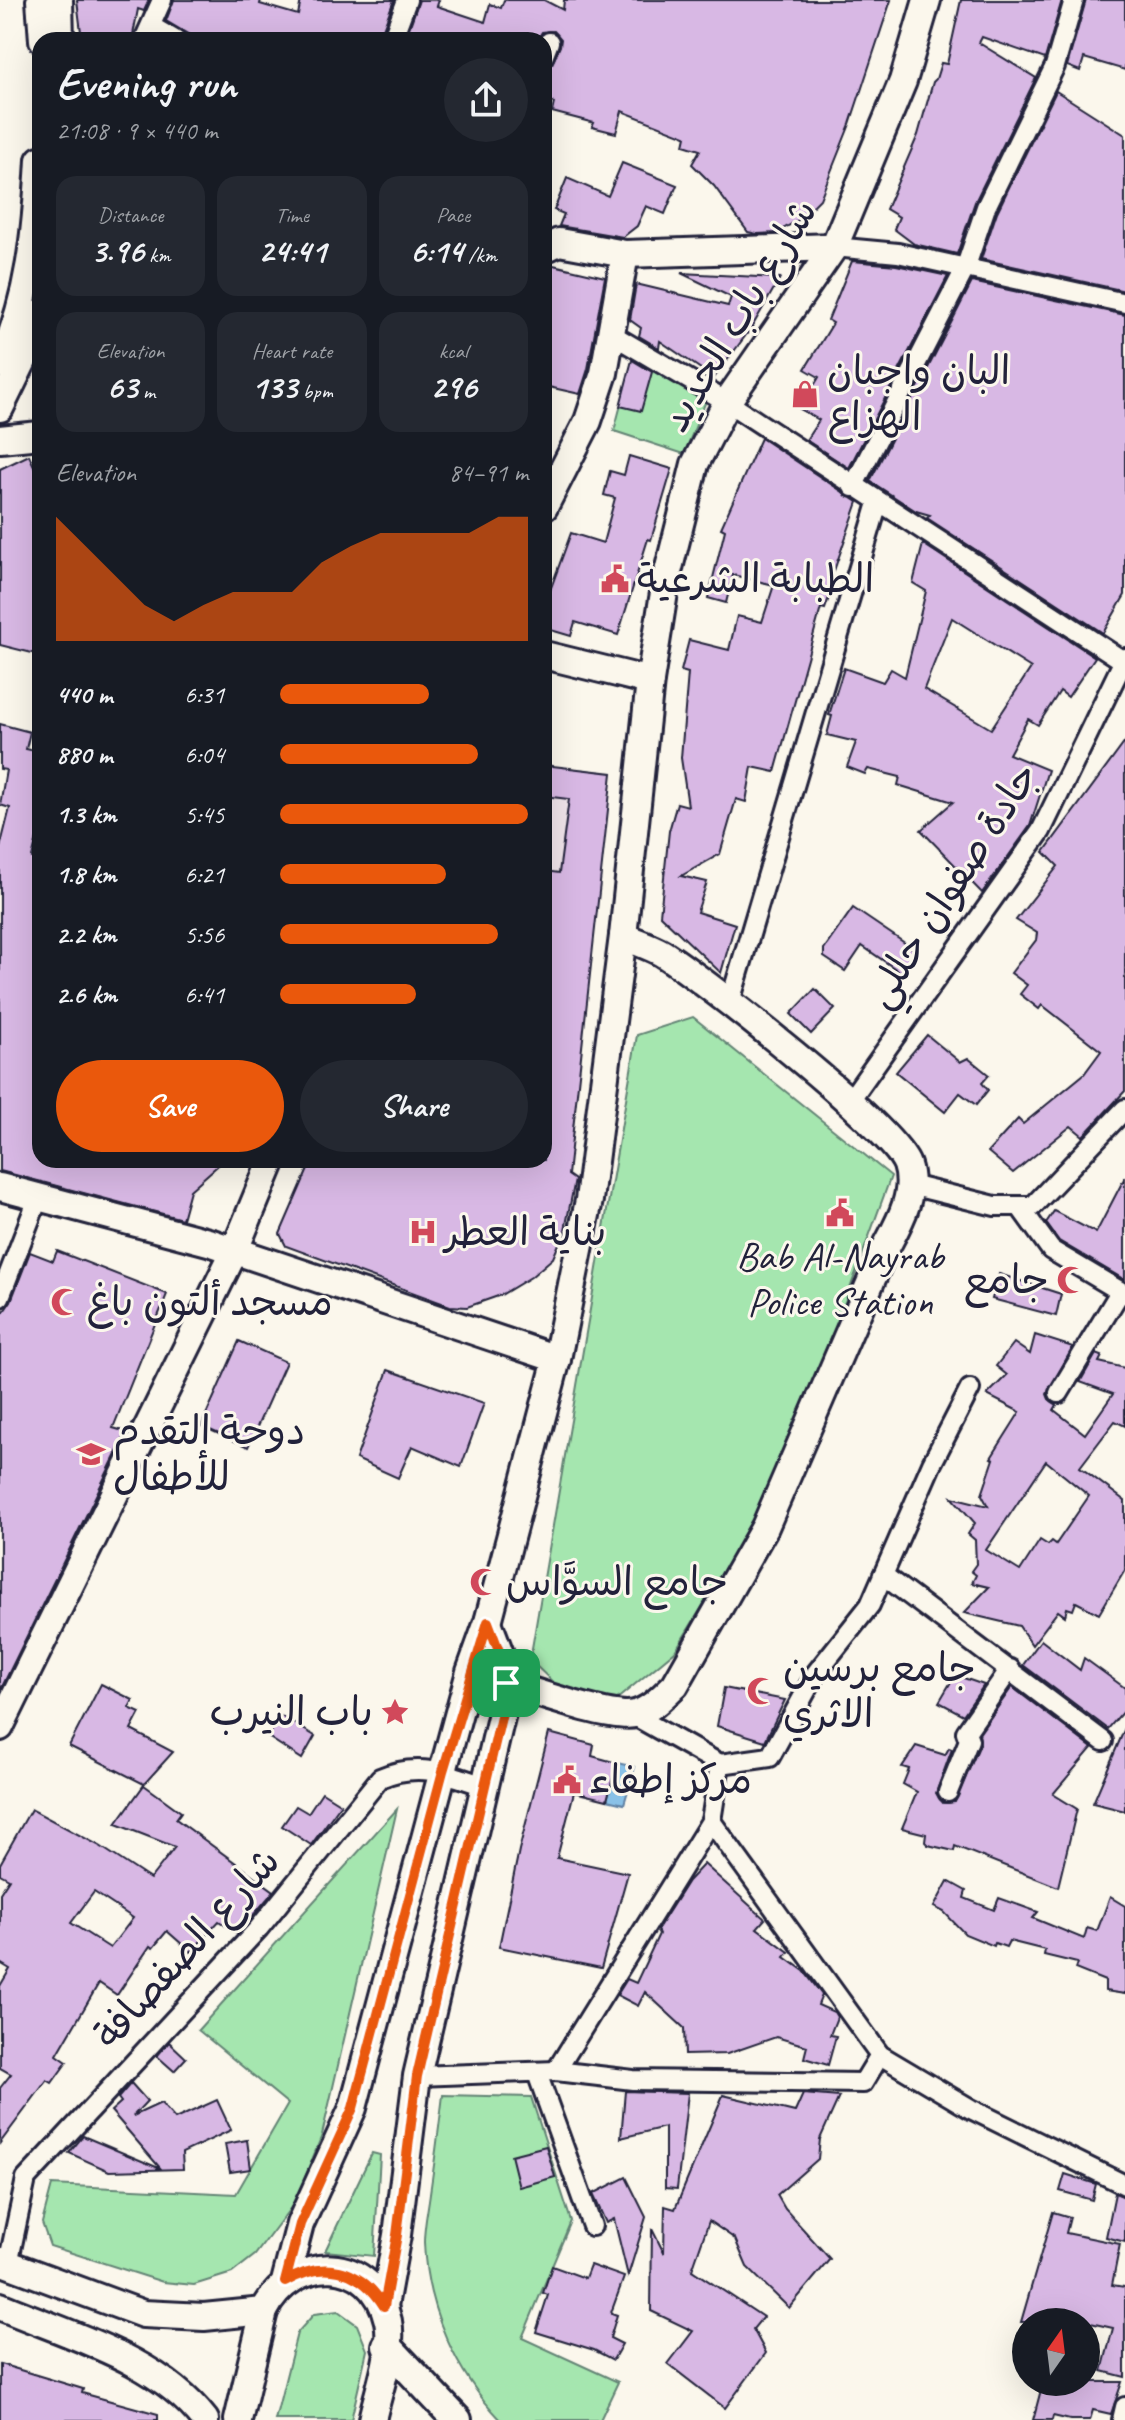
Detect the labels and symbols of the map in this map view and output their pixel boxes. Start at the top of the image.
street label: شارع باب الحديد [650,189,830,442]
place label: البان واجبان الهزاع [827,346,1010,444]
shop icon: البان واجبان الهزاع [790,379,820,409]
place label: الطبابة الشرعية [637,554,874,604]
public building icon: الطبابة الشرعية [600,564,630,594]
street label: جادة صفوان حللي [854,753,1058,1022]
public building icon: Bab Al-Nayrab Police Station [825,1198,855,1228]
place label: بناية العطر [442,1207,606,1257]
hospital icon: بناية العطر [408,1217,438,1247]
place label: Bab Al-Nayrab Police Station [736,1231,946,1327]
place label: جامع [964,1255,1049,1308]
mosque icon: جامع [1056,1265,1086,1295]
place label: مسجد ألتون باغ [87,1277,333,1329]
mosque icon: مسجد ألتون باغ [50,1287,80,1317]
place label: دوحة التقدم للأطفال [113,1406,305,1502]
school or university icon: دوحة التقدم للأطفال [76,1439,106,1469]
place label: جامع السوَّاس [506,1557,728,1610]
mosque icon: جامع السوَّاس [469,1567,499,1597]
place label: جامع برسين الاثري [783,1643,976,1742]
pin [472,1649,540,1717]
mosque icon: جامع برسين الاثري [746,1676,776,1706]
place label: باب النيرب [210,1687,373,1737]
place icon: باب النيرب [380,1697,410,1727]
place label: مركز إطفاء [589,1755,752,1805]
public building icon: مركز إطفاء [552,1765,582,1795]
street label: شارع الصفصافة [83,1837,292,2061]
north arrow [1012,2308,1100,2396]

